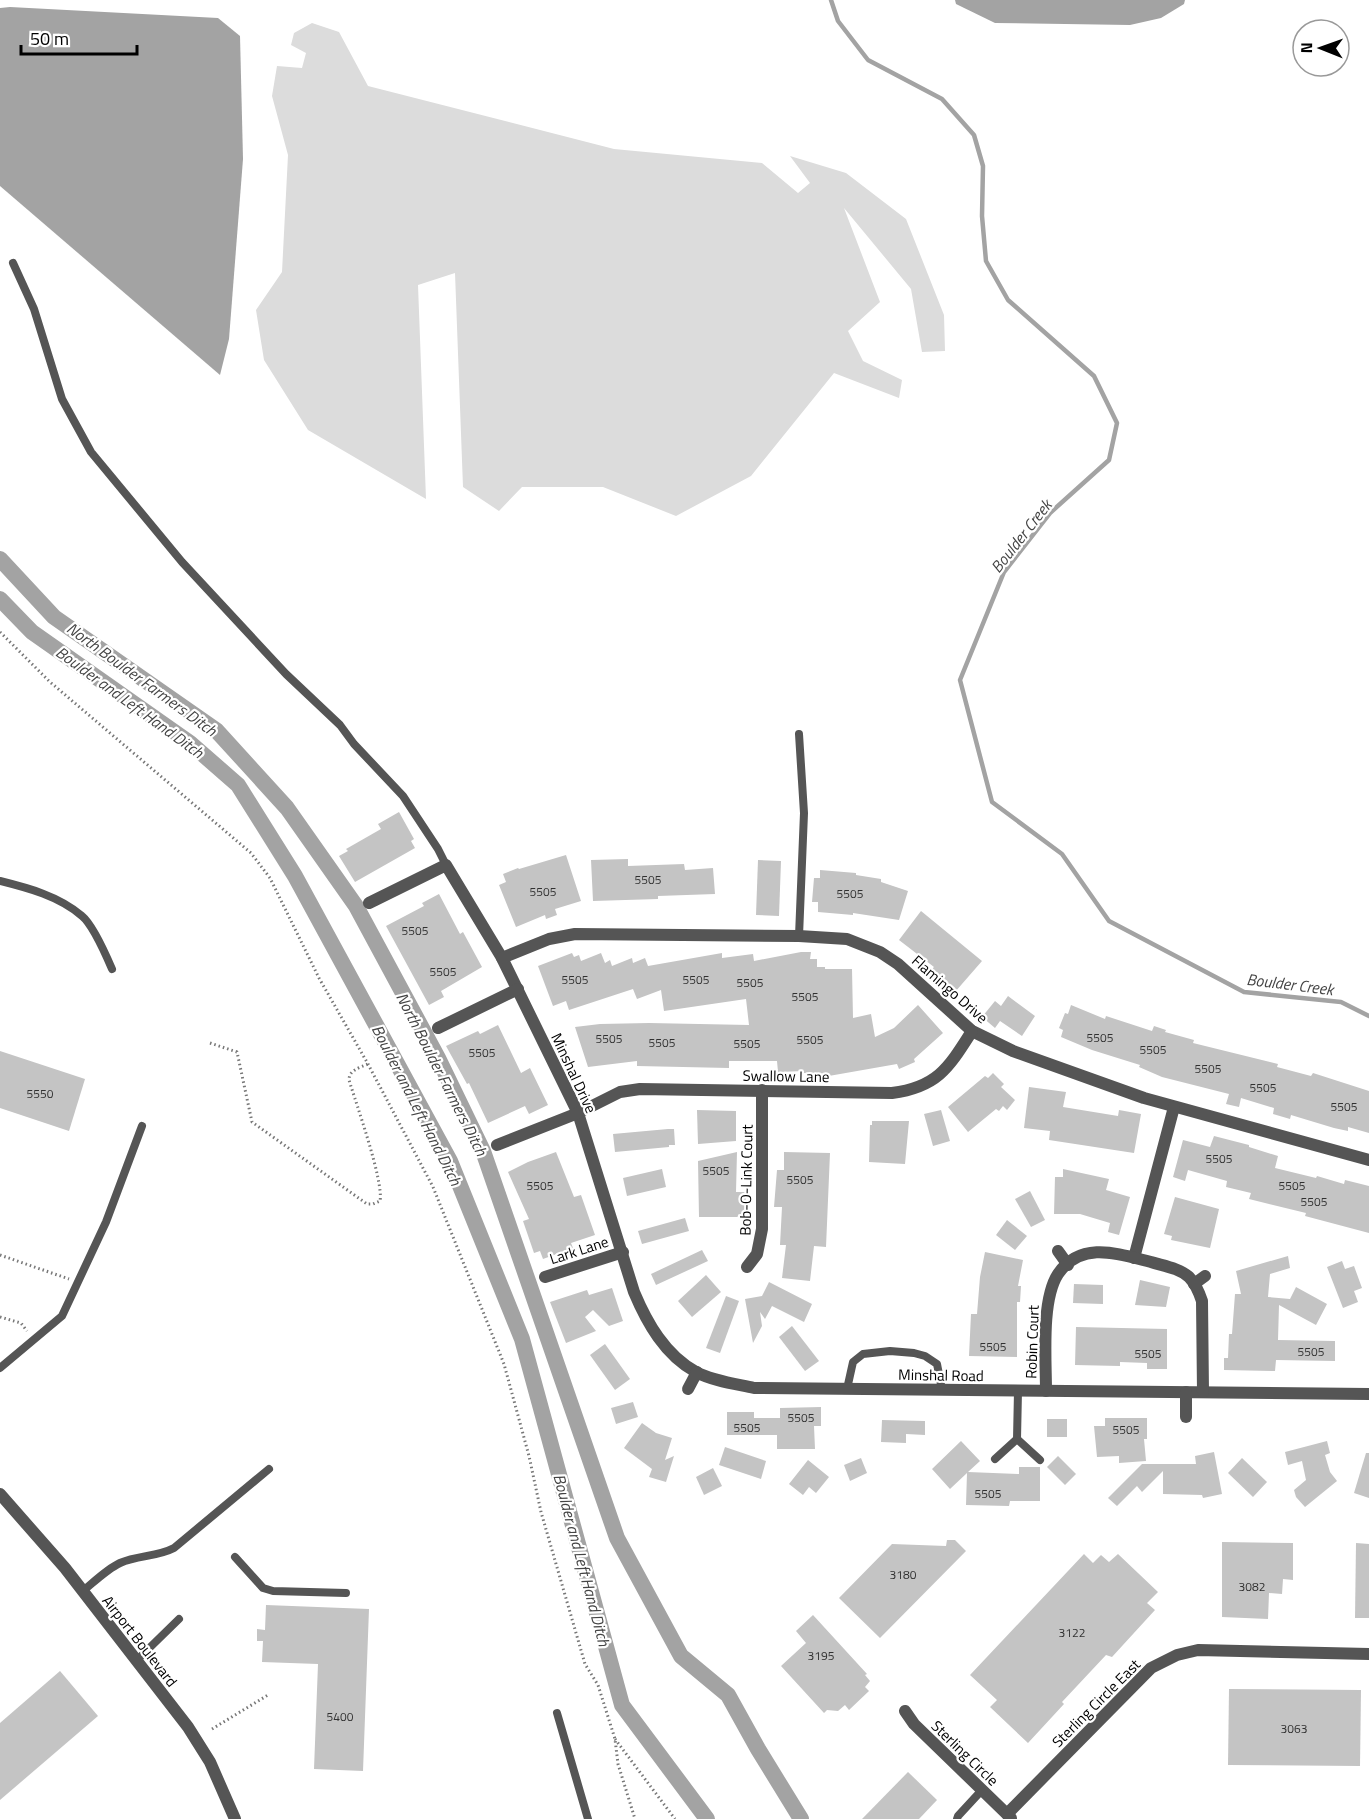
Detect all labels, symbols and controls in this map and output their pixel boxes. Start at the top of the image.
scale bar [21,18,136,56]
north arrow [1291,18,1351,78]
text: 50 m [30,25,69,52]
text: N [1294,42,1318,53]
water label: Boulder Creek [985,493,1058,578]
water label: North Boulder Farmers Ditch [62,616,223,742]
water label: Boulder and Left Hand Ditch [51,640,210,765]
house number: 5505 [635,870,662,889]
house number: 5505 [530,882,557,901]
house number: 5505 [837,884,864,903]
house number: 5505 [402,921,429,940]
street label: Flamingo Drive [907,949,993,1029]
house number: 5505 [430,962,457,981]
water label: Boulder Creek [1245,967,1337,1001]
house number: 5505 [562,970,589,989]
house number: 5505 [683,970,710,989]
house number: 5505 [737,973,764,992]
house number: 5505 [792,987,819,1006]
water label: North Boulder Farmers Ditch [390,988,494,1161]
water label: Boulder and Left Hand Ditch [366,1020,468,1190]
house number: 5505 [1087,1028,1114,1047]
street label: Minshal Drive [545,1029,603,1117]
house number: 5505 [596,1029,623,1048]
house number: 5505 [797,1030,824,1049]
house number: 5505 [649,1033,676,1052]
house number: 5505 [734,1034,761,1053]
house number: 5505 [1140,1040,1167,1059]
house number: 5505 [469,1043,496,1062]
house number: 5505 [1195,1059,1222,1078]
street label: Swallow Lane [742,1064,830,1088]
house number: 5505 [1250,1078,1277,1097]
house number: 5550 [27,1084,54,1103]
house number: 5505 [1331,1097,1358,1116]
street label: Bob-O-Link Court [734,1123,758,1236]
house number: 5505 [1206,1149,1233,1168]
house number: 5505 [703,1161,730,1180]
house number: 5505 [787,1170,814,1189]
house number: 5505 [527,1176,554,1195]
house number: 5505 [1279,1176,1306,1195]
house number: 5505 [1301,1192,1328,1211]
street label: Lark Lane [547,1230,611,1270]
street label: Robin Court [1019,1304,1045,1379]
house number: 5505 [980,1337,1007,1356]
house number: 5505 [1298,1342,1325,1361]
house number: 5505 [1135,1344,1162,1363]
street label: Minshal Road [898,1363,984,1387]
house number: 5505 [788,1408,815,1427]
house number: 5505 [734,1418,761,1437]
house number: 5505 [1113,1420,1140,1439]
water label: Boulder and Left Hand Ditch [547,1471,617,1650]
house number: 5505 [975,1484,1002,1503]
house number: 3180 [890,1565,917,1584]
house number: 3082 [1239,1577,1265,1596]
street label: Airport Boulevard [97,1590,183,1692]
house number: 3122 [1059,1623,1085,1642]
house number: 3195 [808,1646,835,1665]
street label: Sterling Circle East [1046,1653,1146,1753]
house number: 5400 [327,1707,354,1726]
street label: Sterling Circle [926,1715,1004,1791]
house number: 3063 [1281,1719,1307,1738]

